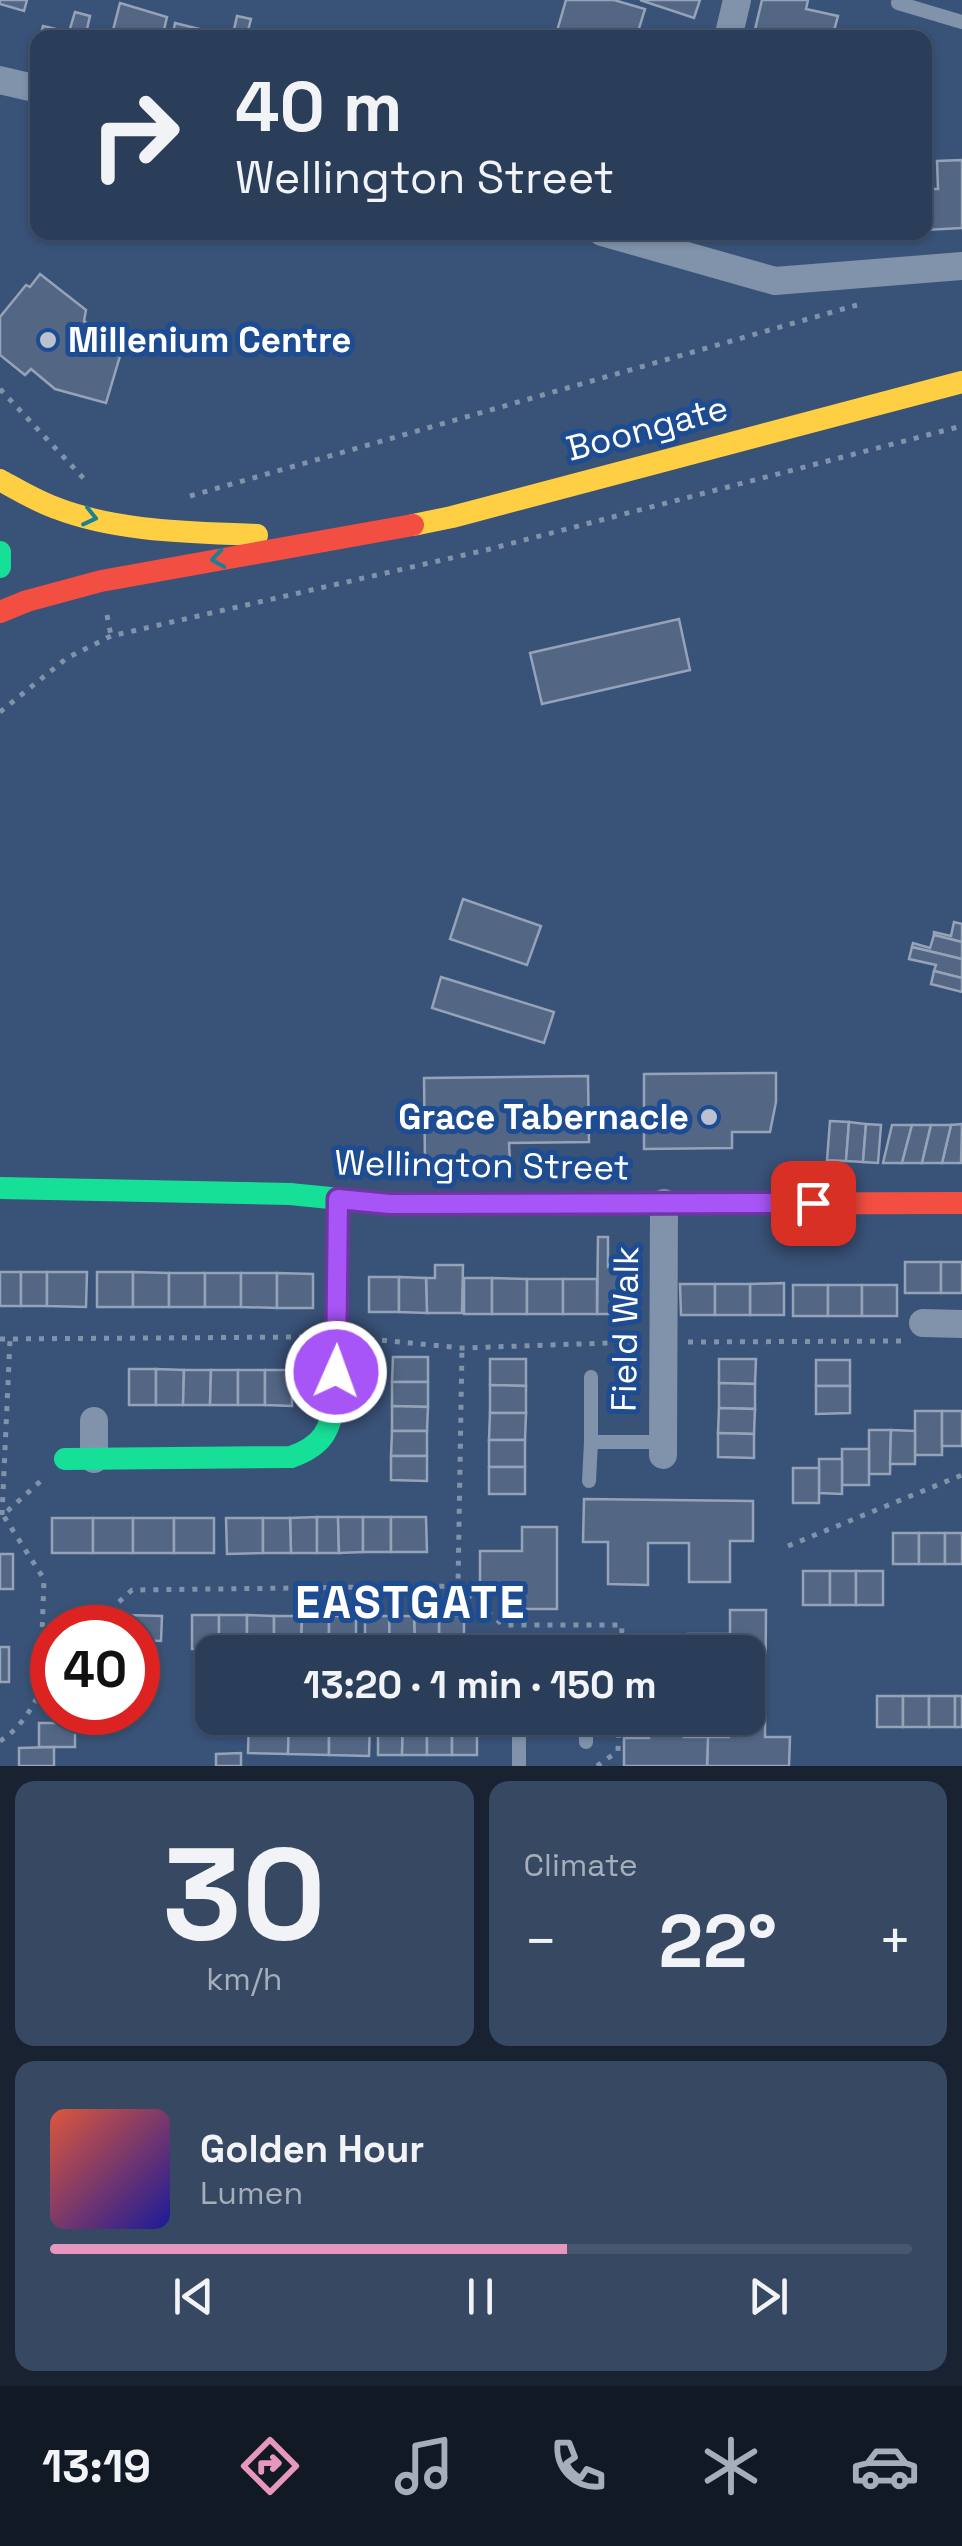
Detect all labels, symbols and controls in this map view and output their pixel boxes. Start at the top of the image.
text: 40 m [235,62,402,151]
icon: right [70,70,200,200]
text: Wellington Street [235,149,614,206]
place label: Millenium Centre [68,318,351,362]
marker: Millenium Centre [37,329,59,351]
street label: Boongate [561,385,733,471]
one-way arrow [81,505,98,526]
one-way arrow [210,548,226,569]
place label: Grace Tabernacle [398,1095,689,1139]
marker: Grace Tabernacle [698,1106,720,1128]
street label: Wellington Street [334,1140,630,1190]
pin [771,1161,856,1246]
icon: arrive [786,1176,841,1231]
street label: Field Walk [602,1246,648,1412]
position arrow [284,1320,388,1424]
district label: EASTGATE [295,1574,527,1631]
speed limit sign: 40 [30,1605,160,1735]
text: 13:20 · 1 min · 150 m [303,1661,657,1709]
text: 30 [163,1811,326,1977]
text: Climate [524,1845,638,1885]
text: 22° [658,1893,777,1989]
text: − [524,1906,558,1976]
text: + [878,1906,912,1976]
text: km/h [206,1959,282,1999]
text: Golden Hour [200,2125,424,2173]
text: Lumen [200,2173,303,2213]
icon: previous [166,2269,221,2324]
icon: pause [453,2269,508,2324]
icon: next [741,2269,796,2324]
icon: directions [235,2431,305,2501]
icon: music [389,2431,459,2501]
icon: phone [543,2431,613,2501]
icon: climate [696,2431,766,2501]
icon: car [850,2431,920,2501]
text: 13:19 [42,2438,151,2495]

